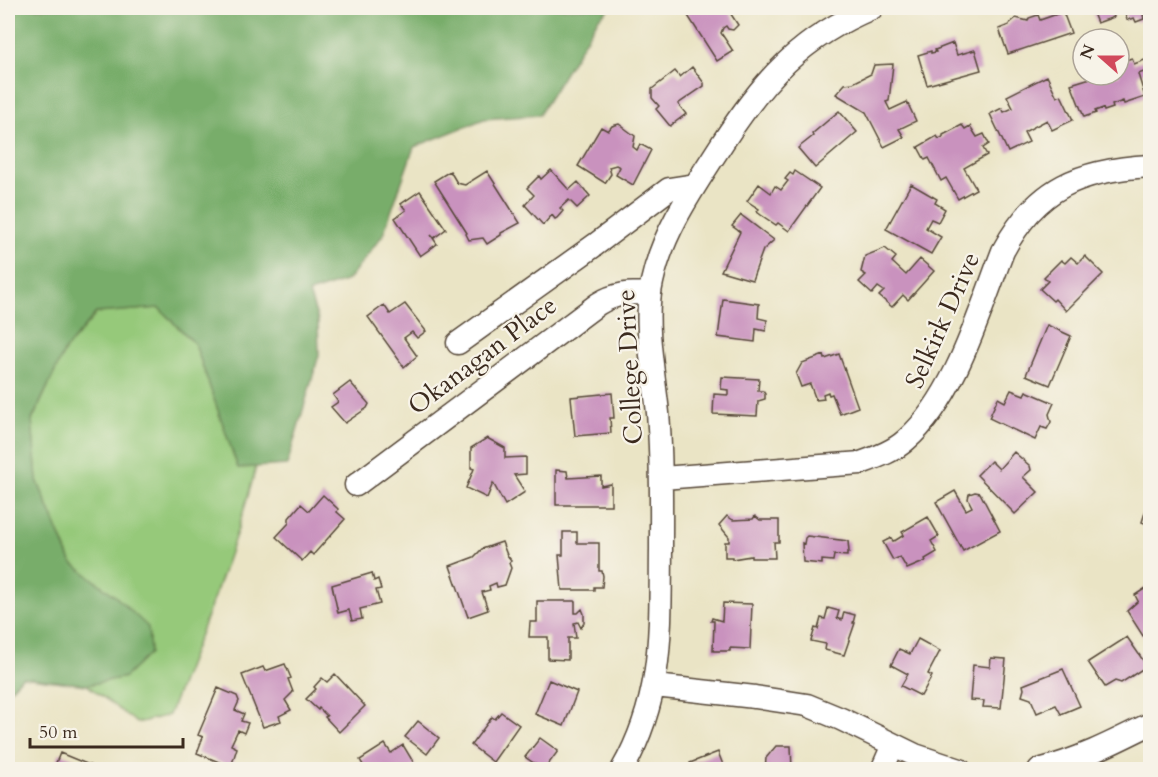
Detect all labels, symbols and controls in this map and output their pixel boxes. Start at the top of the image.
north arrow [1071,27,1131,87]
text: N [1075,41,1101,62]
street label: Selkirk Drive [897,246,988,394]
street label: Okanagan Place [401,288,564,423]
street label: College Drive [608,289,651,445]
scale bar [30,711,183,749]
text: 50 m [39,720,78,745]

